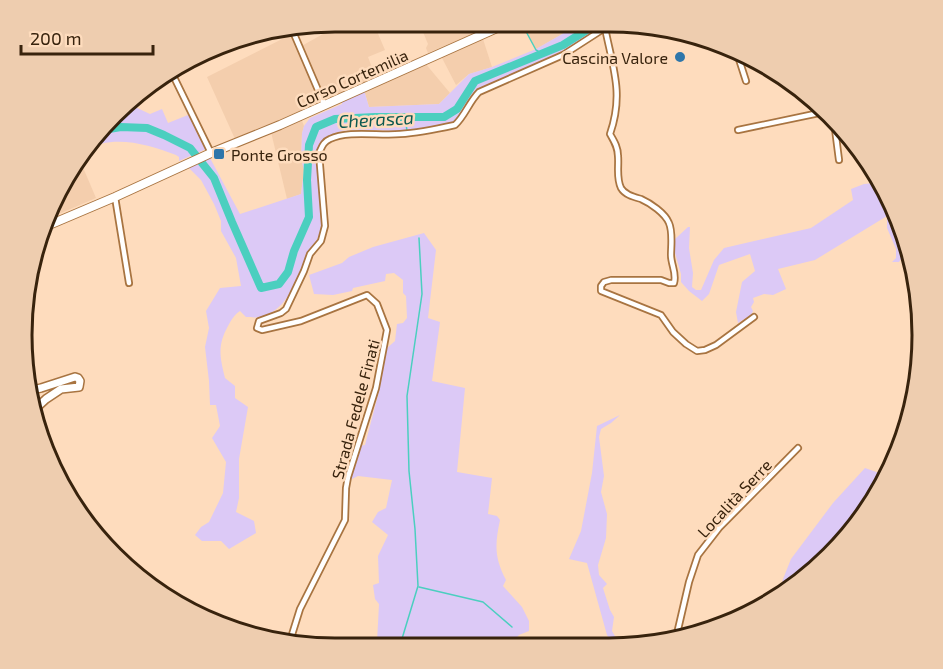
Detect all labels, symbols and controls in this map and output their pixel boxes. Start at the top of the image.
scale bar [21,18,153,56]
text: 200 m [30,27,82,49]
street label: Corso Cortemilia [293,45,411,111]
place label: Cascina Valore [562,48,668,67]
marker: Cascina Valore [673,50,687,64]
water label: Cherasca [338,106,414,132]
place label: Ponte Grosso [231,145,328,164]
marker: Ponte Grosso [212,147,226,161]
street label: Strada Fedele Finati [327,337,383,481]
street label: Località Serre [693,455,775,541]

